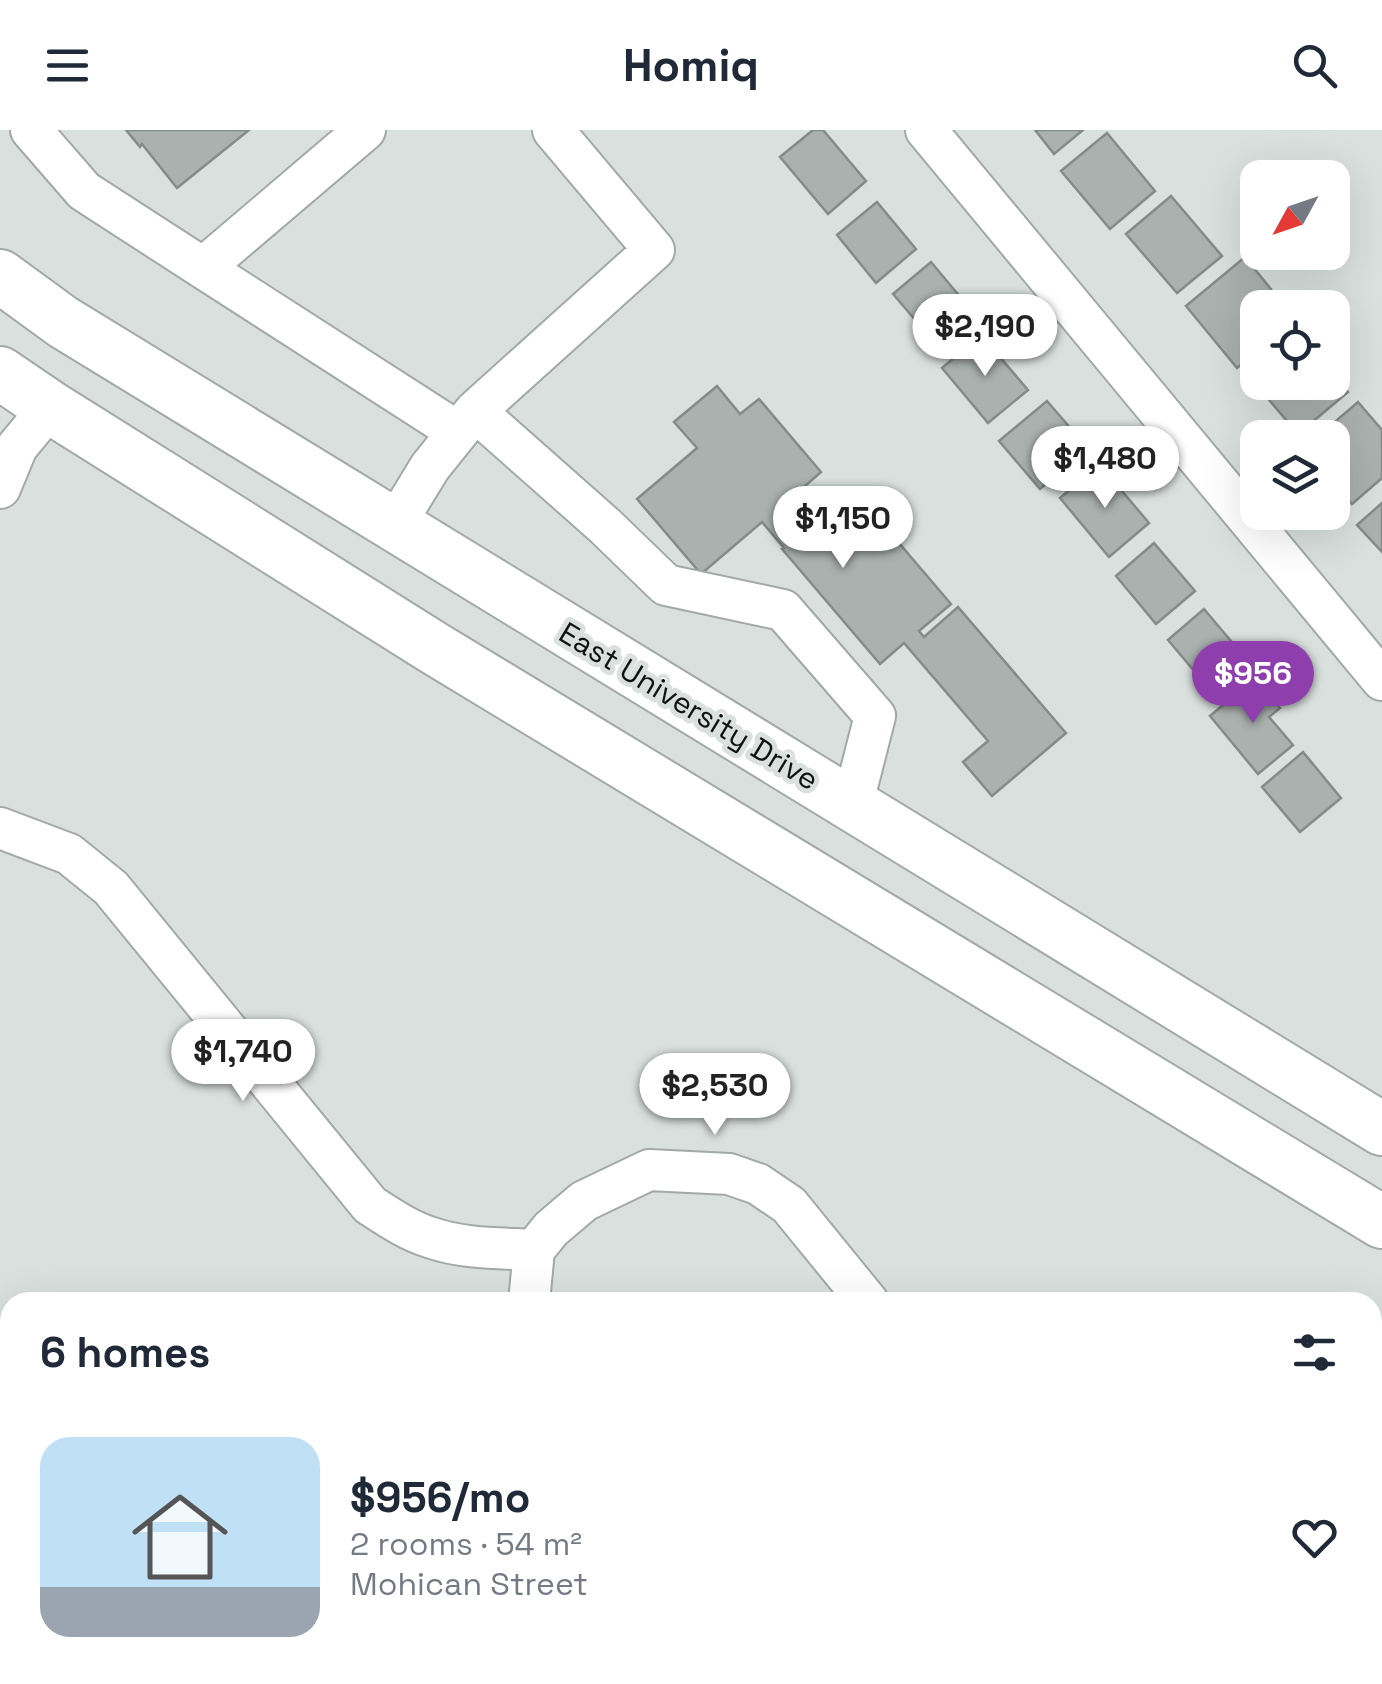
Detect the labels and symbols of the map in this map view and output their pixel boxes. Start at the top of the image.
north arrow [1240,160,1350,270]
pin: $2,190 [904,294,1066,379]
pin: $1,480 [1024,426,1186,511]
pin: $1,150 [762,486,924,571]
street label: East University Drive [552,613,826,799]
pin: $956 [1194,641,1312,726]
pin: $1,740 [162,1019,324,1104]
pin: $2,530 [634,1053,796,1138]

